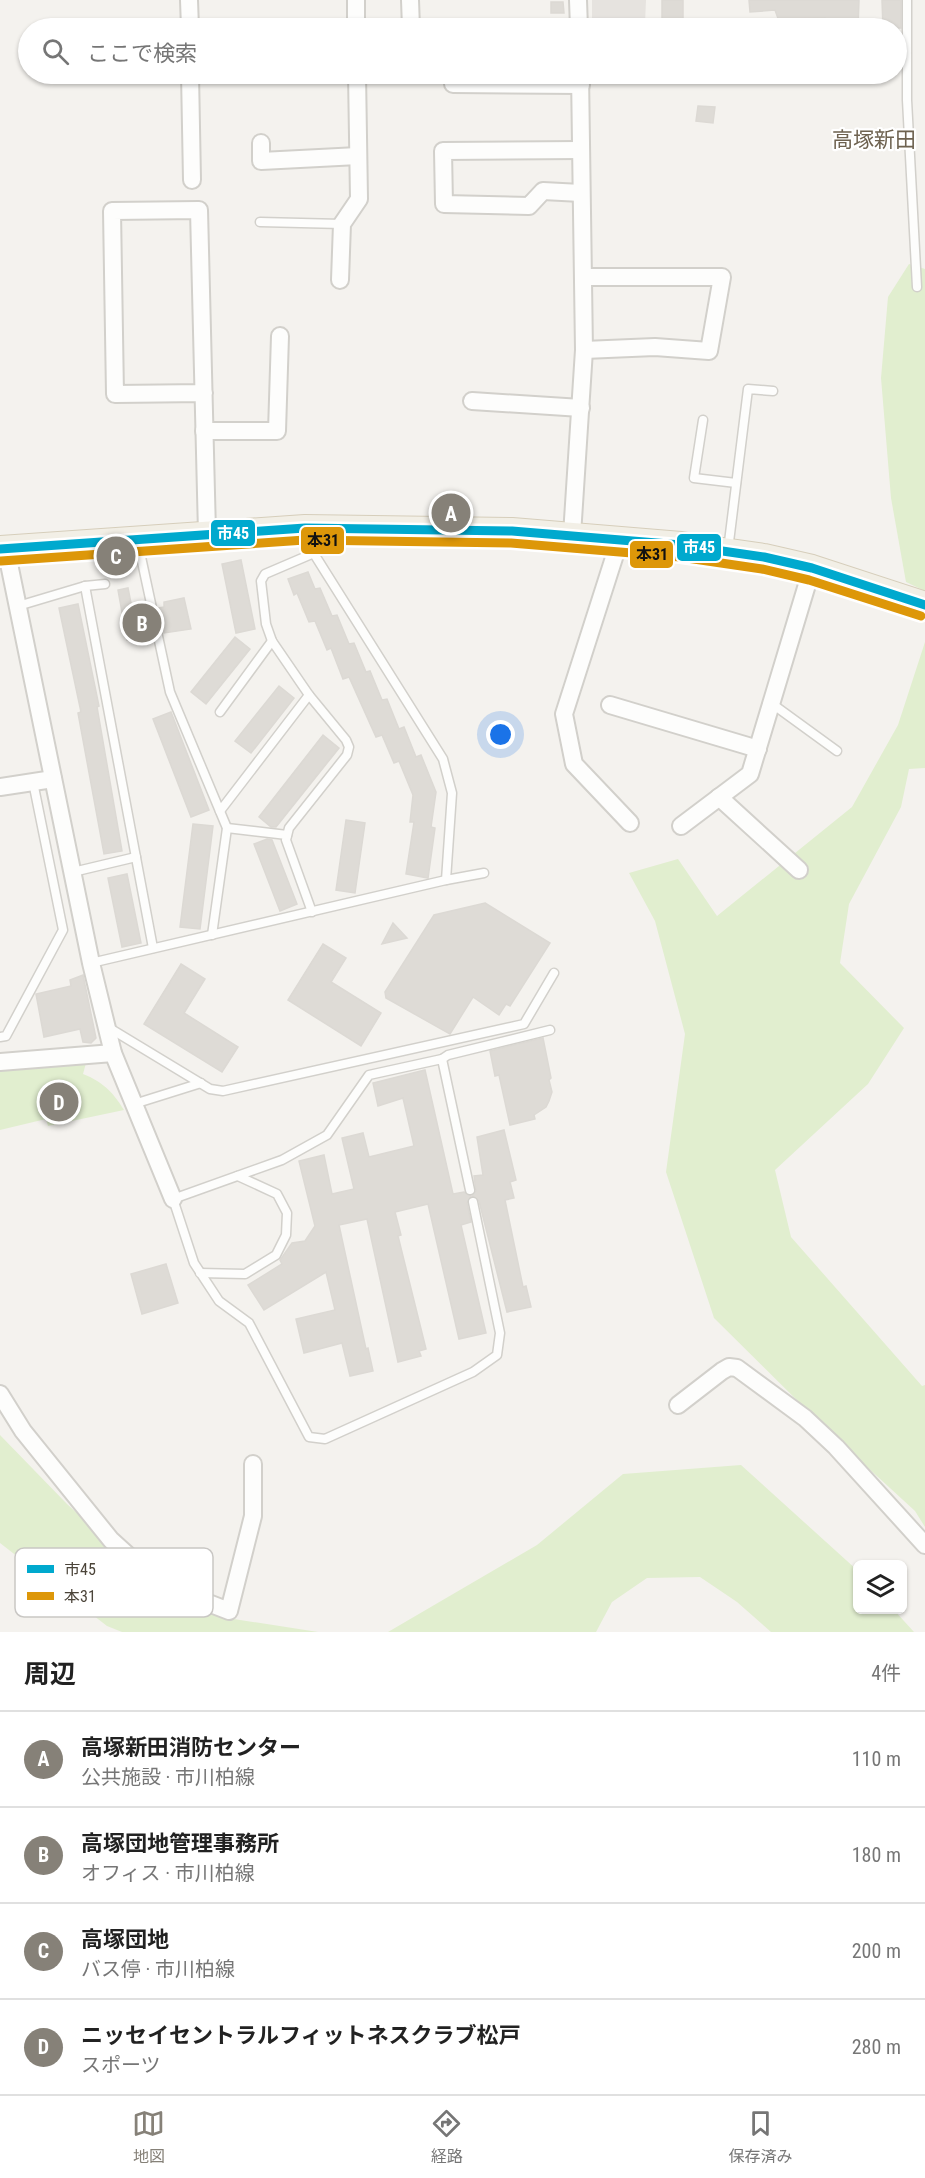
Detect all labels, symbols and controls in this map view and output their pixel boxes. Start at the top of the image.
search box [18,18,907,84]
icon: search [39,35,72,68]
text: ここで検索 [87,41,197,66]
district label: 高塚新田 [832,128,916,152]
pin: A [432,490,470,536]
line badge: 市45 [210,519,256,547]
text: 市45 [217,524,249,543]
line badge: 本31 [300,526,345,555]
text: 本31 [307,531,339,550]
line badge: 市45 [676,533,722,562]
pin: C [96,534,136,578]
text: 市45 [683,538,715,557]
line badge: 本31 [629,540,674,569]
text: 本31 [636,545,668,564]
pin: B [122,600,162,646]
your location [486,720,515,749]
pin: D [40,1080,78,1124]
legend [15,1548,213,1617]
text: 市45 [64,1560,96,1579]
map controls [853,1560,907,1614]
button: layers [853,1560,907,1614]
text: 本31 [64,1587,96,1606]
text: 周辺 [24,1659,76,1689]
text: 4件 [871,1661,901,1685]
text: 高塚新田消防センター [81,1735,301,1760]
text: A [38,1747,49,1771]
text: 110 m [852,1747,901,1771]
text: 公共施設 · 市川柏線 [81,1765,255,1789]
text: 高塚団地管理事務所 [81,1831,279,1856]
text: B [38,1843,49,1867]
text: 180 m [852,1843,901,1867]
text: オフィス · 市川柏線 [81,1861,255,1885]
text: 高塚団地 [81,1927,169,1952]
text: C [38,1939,49,1963]
text: 200 m [852,1939,901,1963]
text: バス停 · 市川柏線 [81,1957,235,1981]
text: ニッセイセントラルフィットネスクラブ松戸 [81,2023,521,2048]
text: D [38,2035,49,2059]
text: 280 m [852,2035,901,2059]
text: スポーツ [81,2053,161,2077]
tab: 地図 [132,2107,165,2167]
tab: 経路 [430,2107,463,2167]
tab: 保存済み [728,2107,792,2167]

